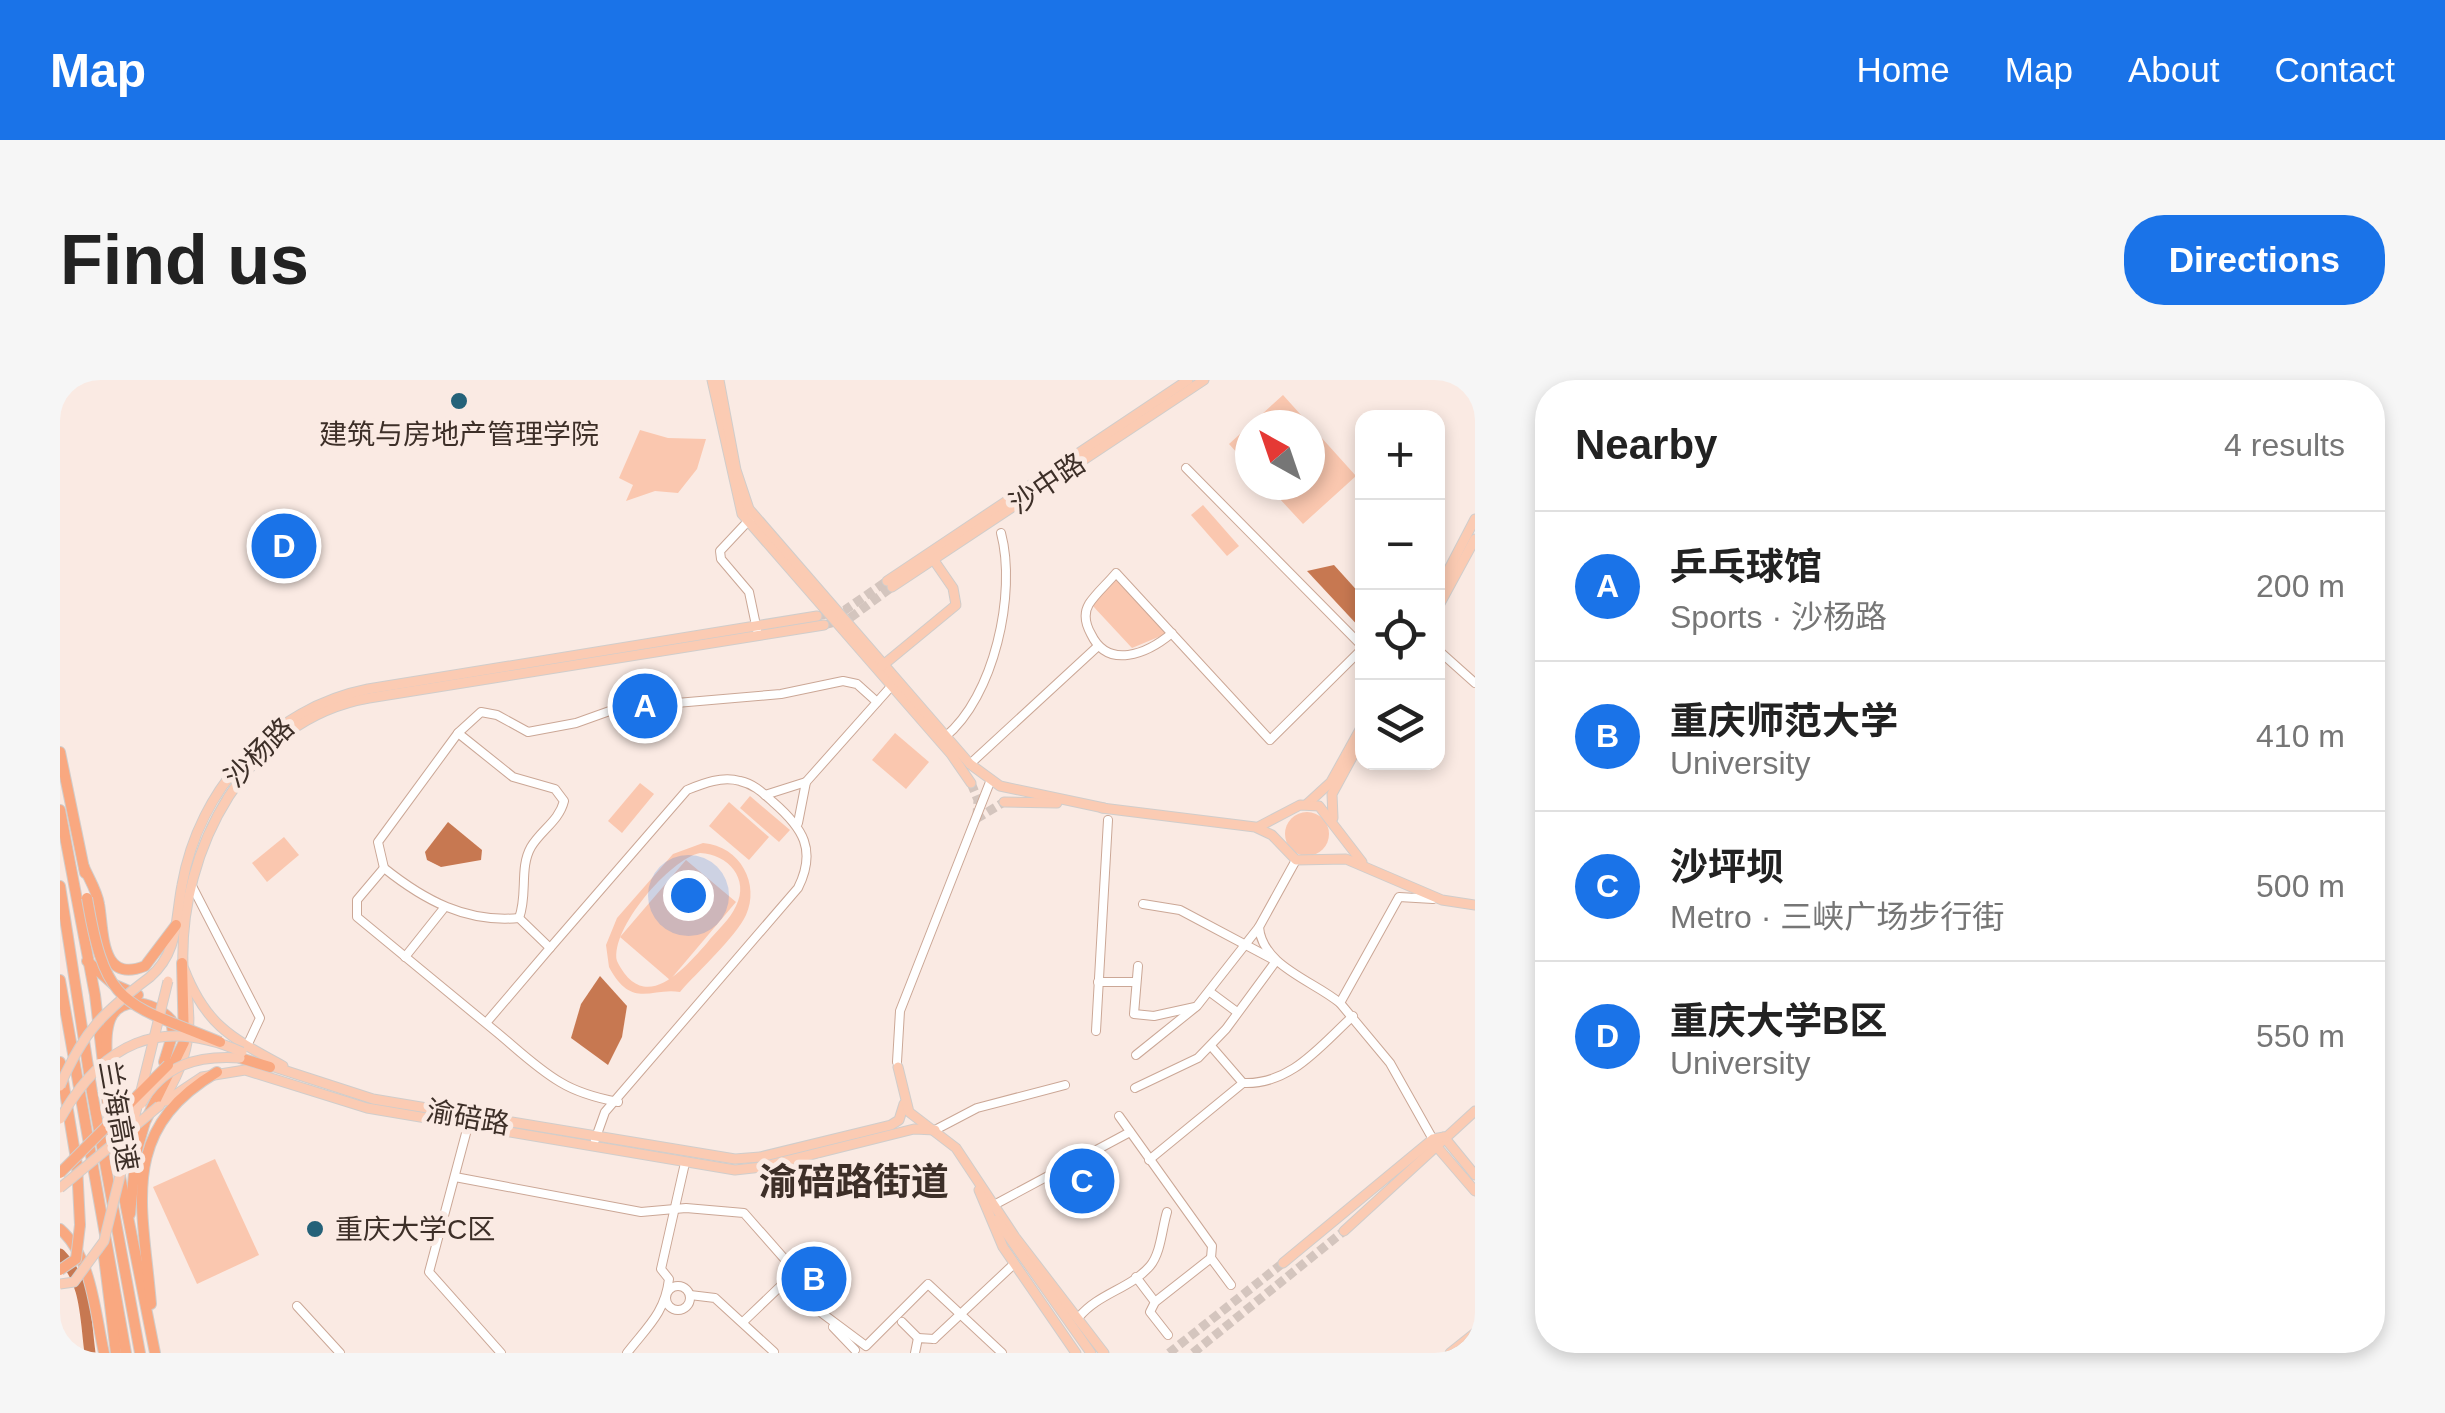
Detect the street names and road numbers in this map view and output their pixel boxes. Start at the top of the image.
street label: 沙中路 [1004,447,1091,520]
street label: 沙杨路 [219,712,300,793]
street label: 兰海高速 [94,1058,143,1174]
street label: 渝碚路 [424,1095,512,1140]

